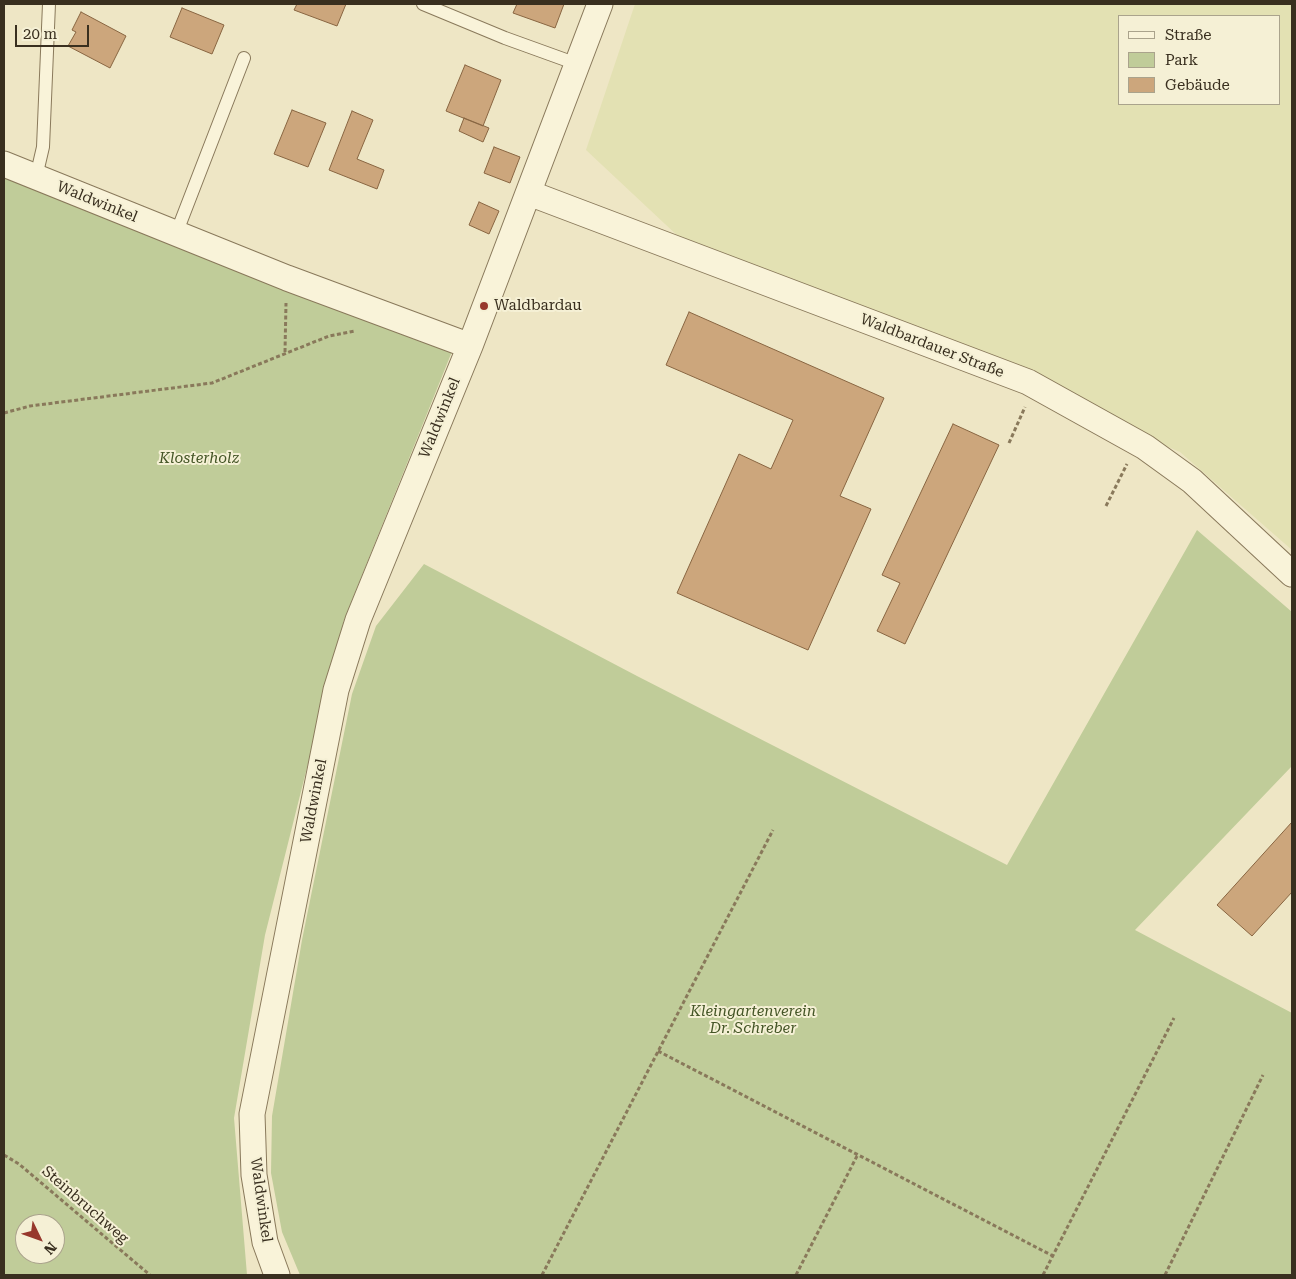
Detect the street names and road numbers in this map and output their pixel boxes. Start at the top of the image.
street label: Waldwinkel [54,178,140,226]
street label: Waldbardauer Straße [858,310,1006,382]
street label: Waldwinkel [416,375,464,461]
street label: Waldwinkel [297,757,331,845]
street label: Waldwinkel [246,1156,276,1244]
street label: Steinbruchweg [38,1162,132,1248]

